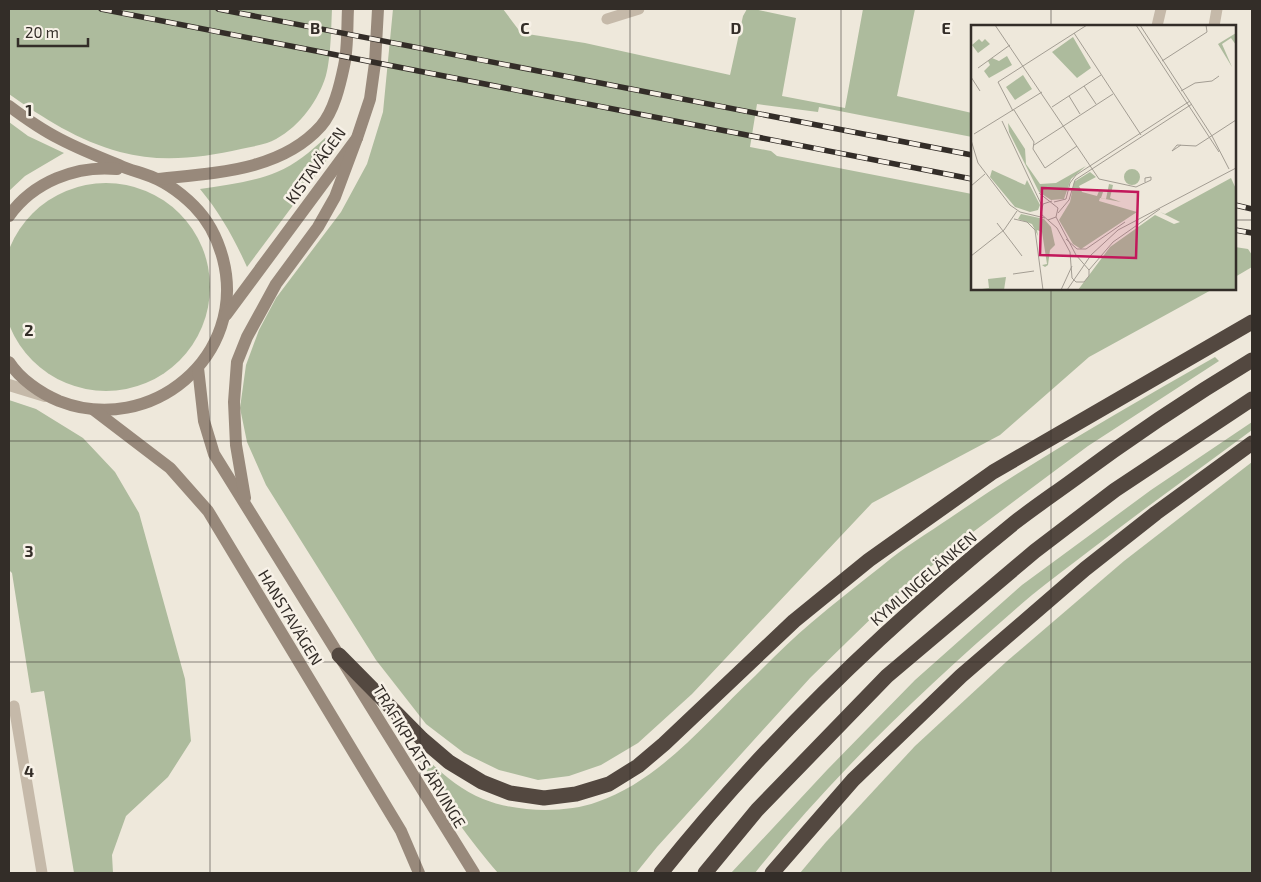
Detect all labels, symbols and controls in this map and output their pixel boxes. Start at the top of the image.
scale bar [18,15,88,47]
text: B [310,18,320,37]
text: C [520,18,530,37]
text: D [731,18,742,37]
text: E [941,18,951,37]
text: 20 m [25,23,59,41]
inset map [971,25,1236,290]
text: 1 [26,100,32,119]
street label: KISTAVÄGEN [281,123,349,207]
text: 2 [24,320,34,339]
street label: KYMLINGELÄNKEN [866,527,980,629]
text: 3 [24,541,34,560]
street label: HANSTAVÄGEN [255,566,327,668]
street label: TRAFIKPLATS ÄRVINGE [370,681,470,831]
text: 4 [24,761,34,780]

